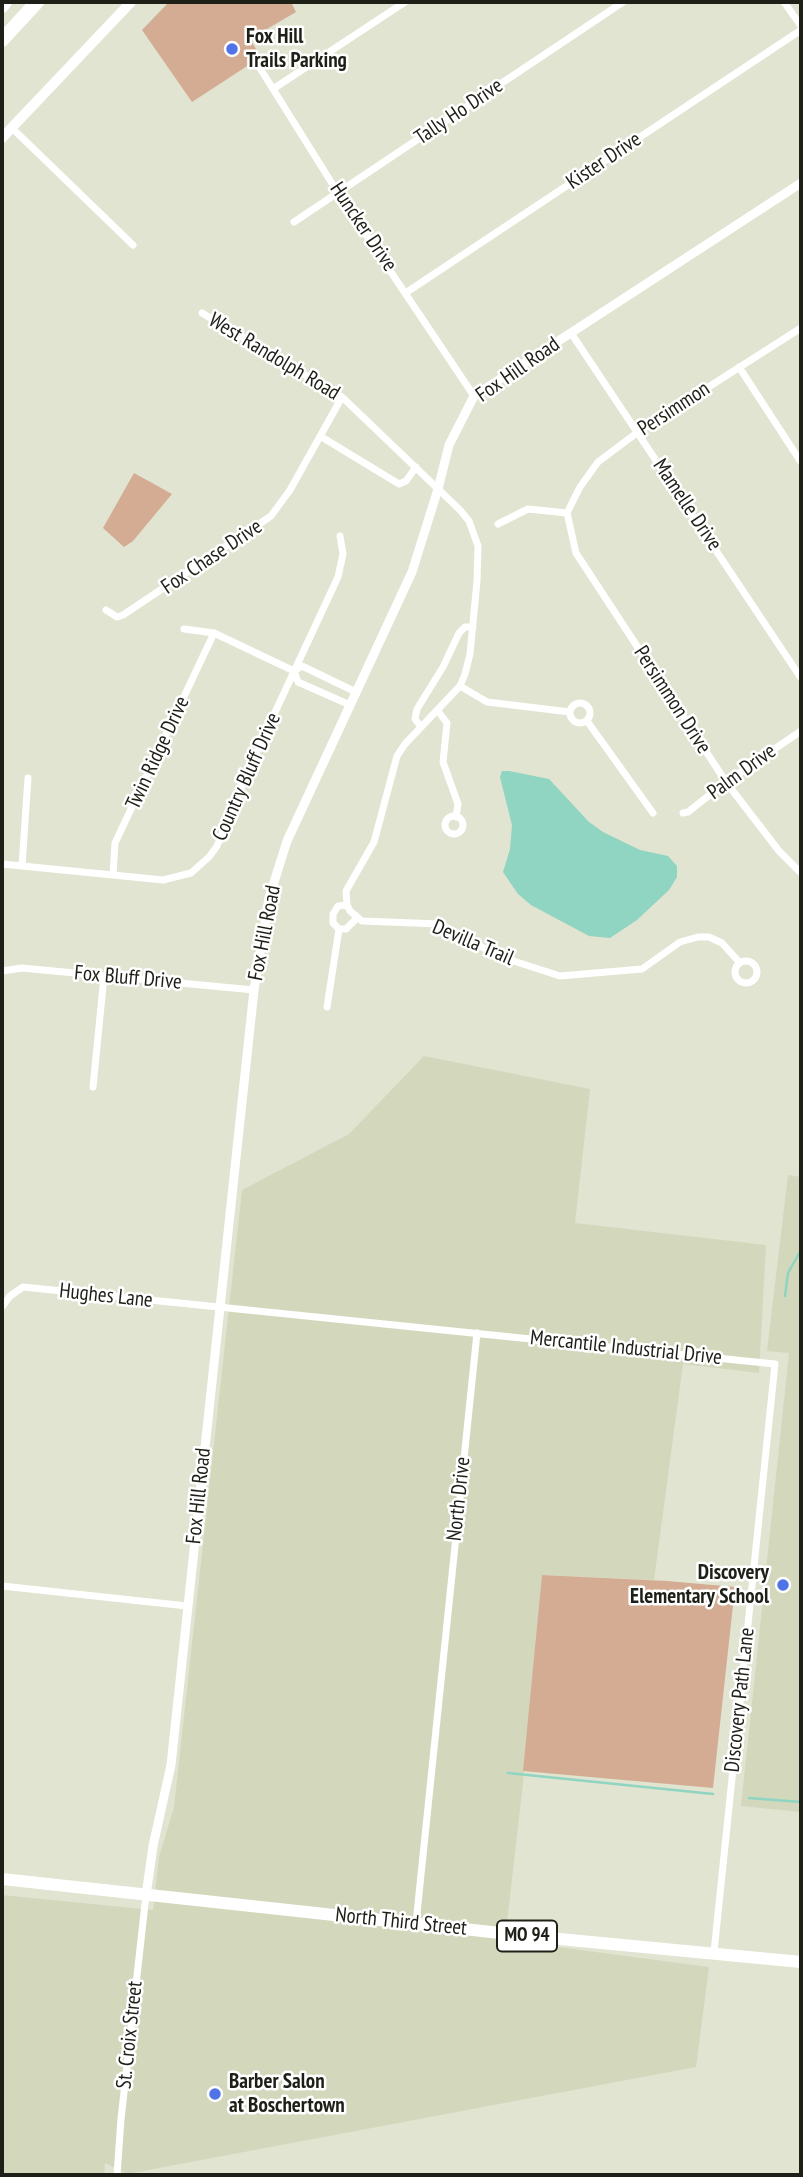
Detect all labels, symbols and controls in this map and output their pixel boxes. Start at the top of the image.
place label: Fox Hill Trails Parking [246,24,347,74]
marker: Fox Hill Trails Parking [224,41,240,57]
street label: Tally Ho Drive [410,73,508,151]
street label: Kister Drive [562,127,646,195]
street label: Huncker Drive [324,178,402,276]
street label: West Randolph Road [204,308,344,406]
street label: Fox Hill Road [471,332,565,408]
street label: Persimmon [633,376,715,442]
street label: Mamelle Drive [647,454,727,556]
street label: Fox Chase Drive [157,514,267,600]
street label: Persimmon Drive [628,641,716,759]
street label: Twin Ridge Drive [121,692,195,814]
street label: Country Bluff Drive [208,709,286,845]
street label: Palm Drive [703,739,781,805]
street label: Fox Hill Road [243,883,287,983]
street label: Devilla Trail [429,915,517,971]
street label: Fox Bluff Drive [73,961,183,995]
street label: Hughes Lane [58,1279,154,1313]
street label: Mercantile Industrial Drive [529,1325,723,1371]
street label: Fox Hill Road [181,1447,217,1545]
street label: North Drive [442,1456,476,1542]
place label: Discovery Elementary School [630,1560,769,1610]
marker: Discovery Elementary School [775,1577,791,1593]
street label: Discovery Path Lane [720,1627,760,1773]
street label: North Third Street [334,1903,468,1941]
road number: MO 94 [497,1920,557,1952]
street label: St. Croix Street [112,1980,148,2090]
place label: Barber Salon at Boschertown [229,2069,345,2119]
marker: Barber Salon at Boschertown [207,2086,223,2102]

